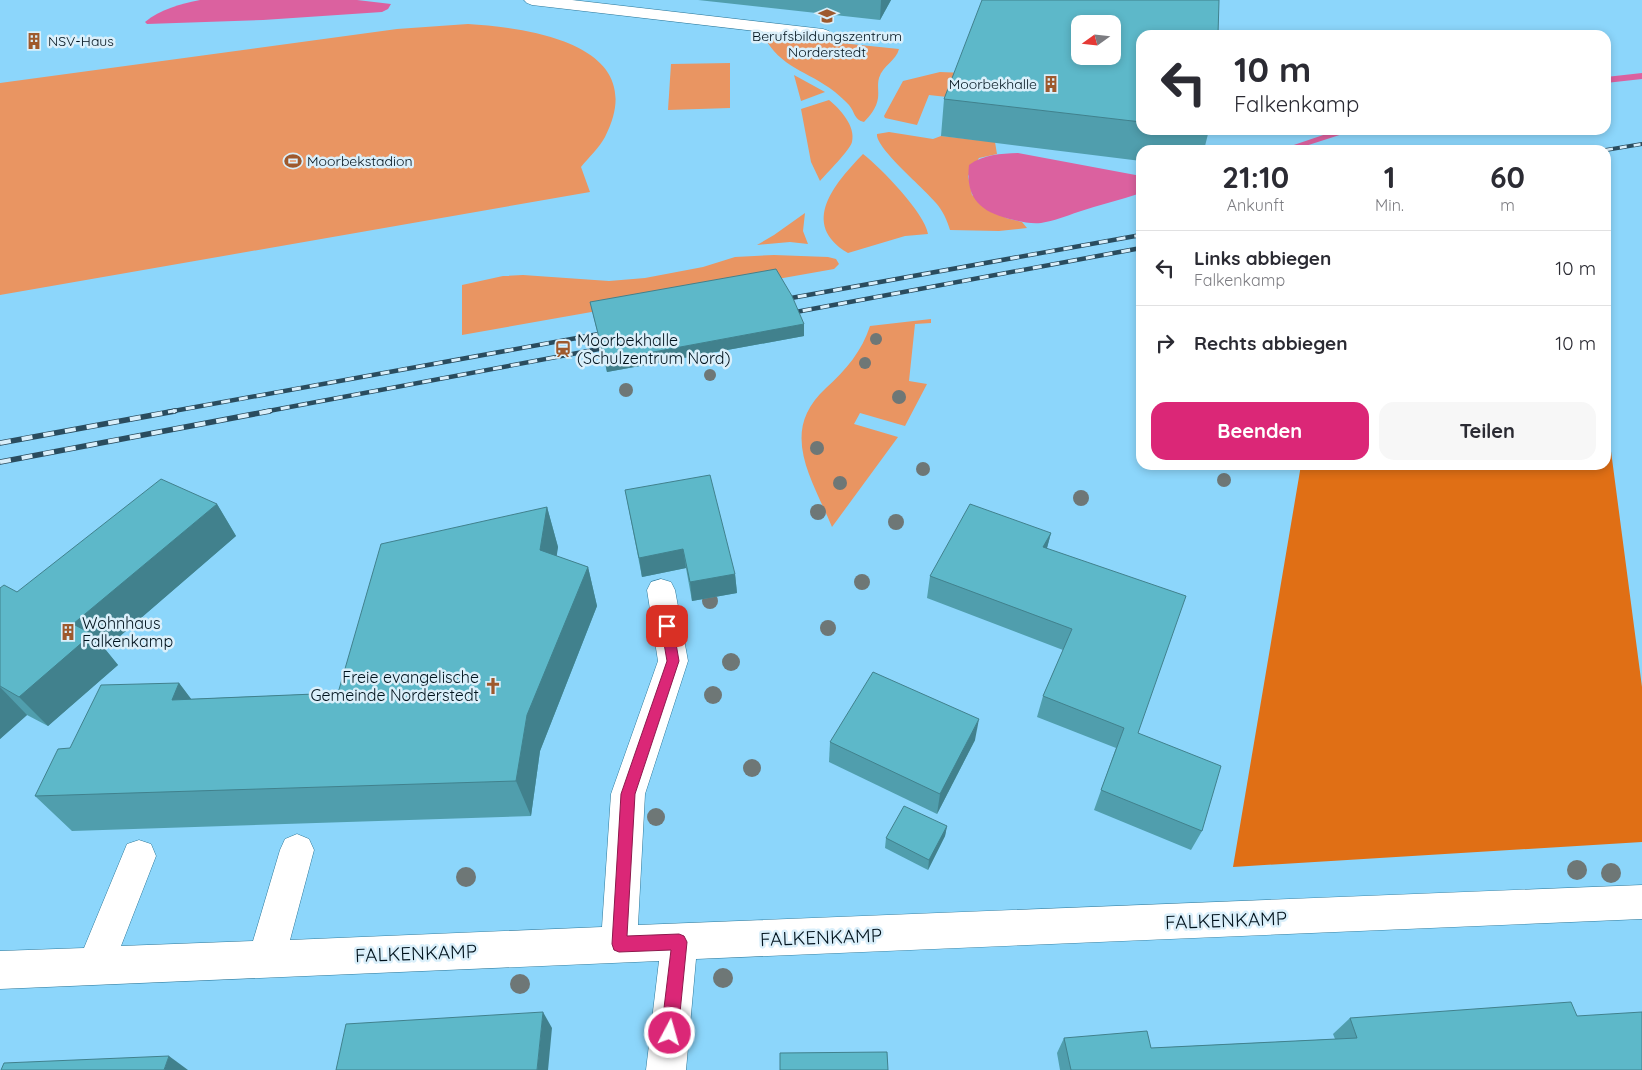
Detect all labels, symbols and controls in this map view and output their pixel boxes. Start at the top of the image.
school or university icon: Berufsbildungszentrum Norderstedt [817,6,837,26]
north arrow [1071,15,1121,65]
map controls [1071,15,1121,65]
place label: Berufsbildungszentrum Norderstedt [752,27,902,61]
building icon: NSV-Haus [24,31,44,51]
place label: NSV-Haus [48,32,114,50]
text: 10 m [1234,47,1311,91]
icon: left [1151,50,1216,115]
building icon: Moorbekhalle [1041,74,1061,94]
place label: Moorbekhalle [949,75,1037,93]
text: Falkenkamp [1234,90,1359,118]
sports icon: Moorbekstadion [283,151,303,171]
place label: Moorbekstadion [307,152,413,170]
text: 21:10 [1222,158,1289,196]
text: 1 [1384,158,1395,196]
text: 60 [1490,158,1525,196]
text: Ankunft [1227,195,1284,215]
text: Min. [1375,195,1404,215]
text: m [1500,195,1515,215]
text: Links abbiegen [1194,246,1331,270]
icon: left [1151,254,1179,282]
text: 10 m [1555,256,1596,280]
text: Falkenkamp [1194,270,1285,290]
icon: right [1151,329,1179,357]
place label: Moorbekhalle (Schulzentrum Nord) [577,330,730,368]
text: Rechts abbiegen [1194,331,1347,355]
text: 10 m [1555,331,1596,355]
station icon: Moorbekhalle (Schulzentrum Nord) [553,339,573,359]
button: Beenden [1151,402,1369,460]
button: Teilen [1379,402,1596,460]
pin [646,605,688,647]
icon: arrive [653,612,681,640]
place label: Wohnhaus Falkenkamp [82,613,173,651]
building icon: Wohnhaus Falkenkamp [58,622,78,642]
place label: Freie evangelische Gemeinde Norderstedt [310,667,479,705]
church icon: Freie evangelische Gemeinde Norderstedt [483,676,503,696]
street label: FALKENKAMP [1165,906,1287,934]
street label: FALKENKAMP [760,923,882,951]
street label: FALKENKAMP [355,939,477,967]
position arrow [643,1006,695,1058]

